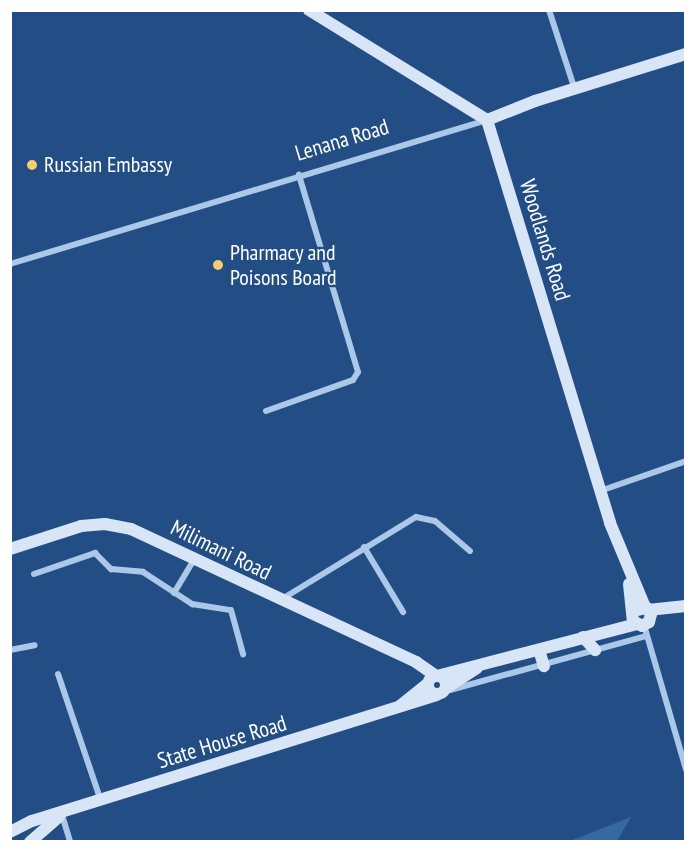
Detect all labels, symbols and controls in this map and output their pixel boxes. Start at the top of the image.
street label: Lenana Road [292,113,392,167]
place label: Russian Embassy [44,152,172,178]
marker: Russian Embassy [25,158,39,172]
street label: Woodlands Road [514,176,576,304]
place label: Pharmacy and Poisons Board [230,239,336,290]
marker: Pharmacy and Poisons Board [211,258,225,272]
street label: Milimani Road [166,514,276,586]
street label: State House Road [154,710,290,774]

